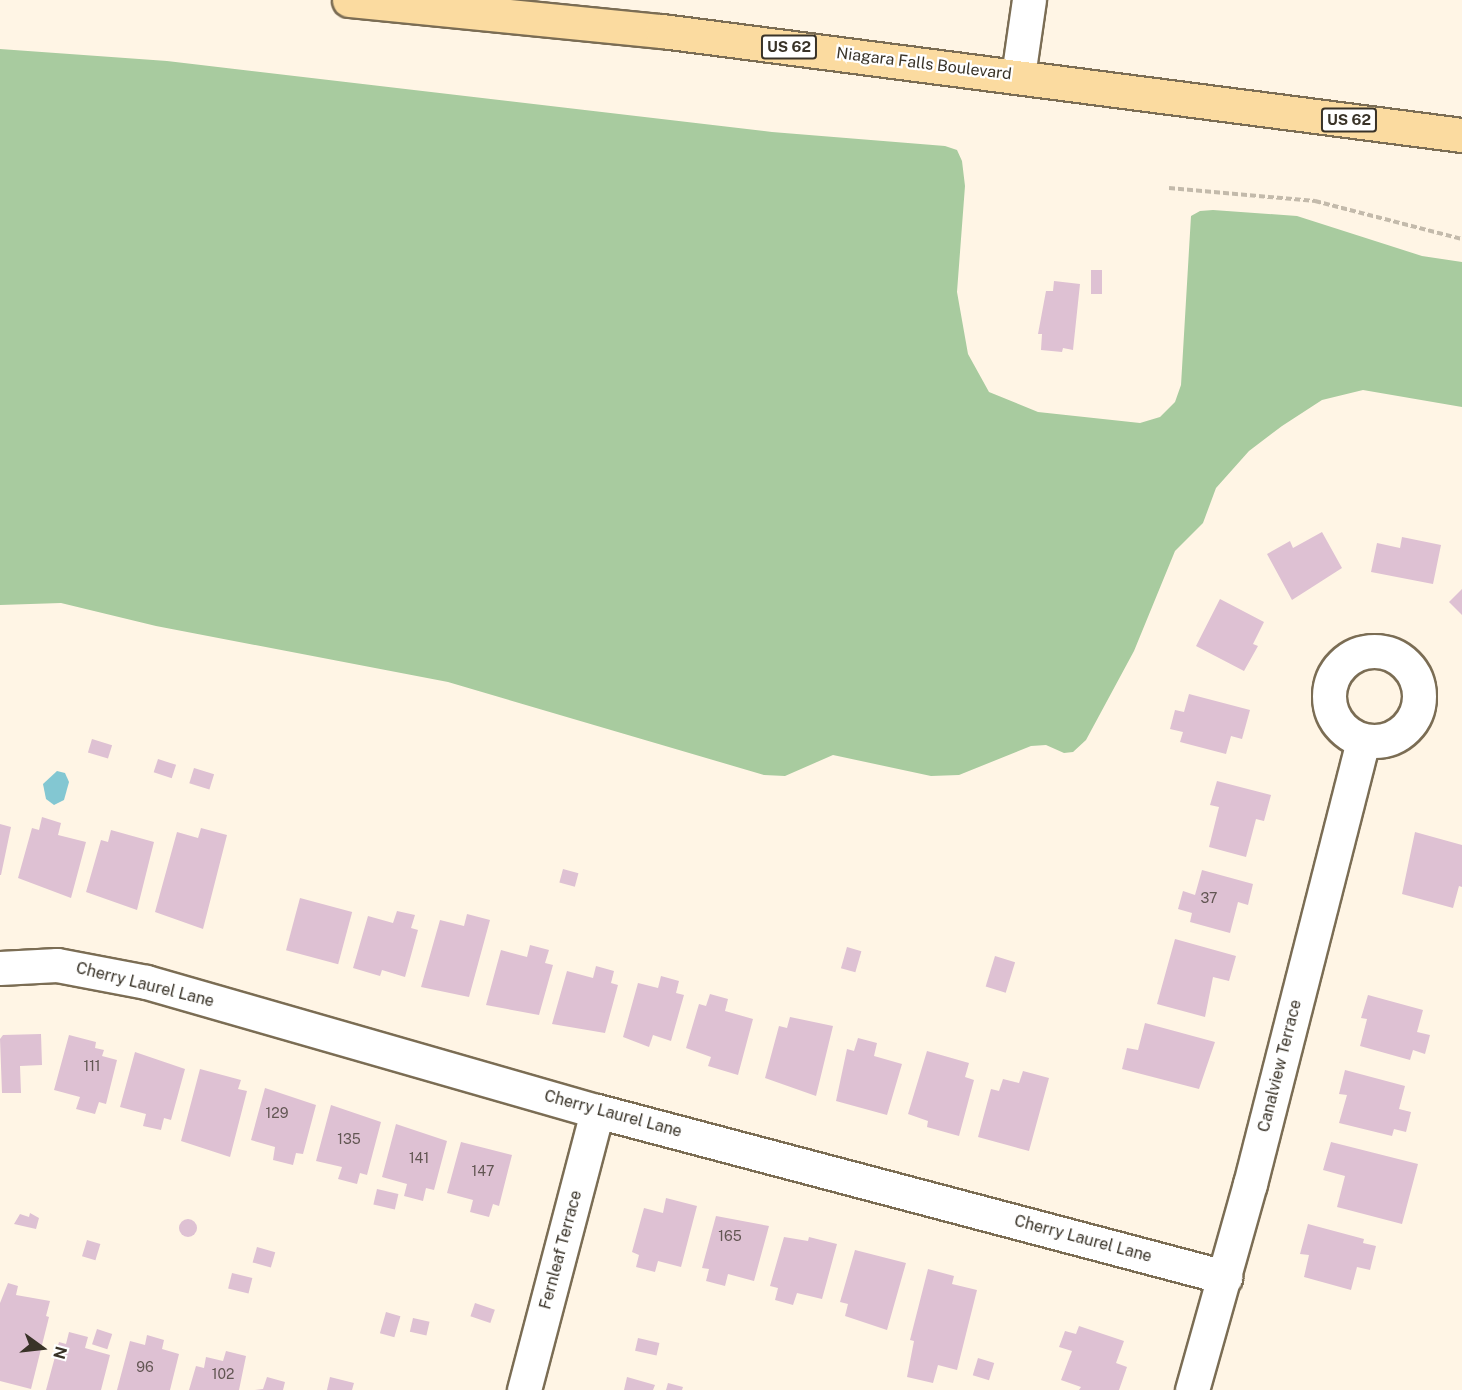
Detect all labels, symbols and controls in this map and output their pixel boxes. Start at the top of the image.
road number: US 62 [760,35,818,59]
street label: Niagara Falls Boulevard [835,44,1013,84]
road number: US 62 [1320,108,1378,132]
house number: 37 [1201,890,1217,906]
street label: Cherry Laurel Lane [74,959,216,1011]
street label: Canalview Terrace [1254,998,1306,1134]
house number: 111 [83,1058,101,1074]
street label: Cherry Laurel Lane [542,1086,684,1142]
house number: 129 [266,1105,288,1121]
house number: 135 [337,1131,361,1147]
house number: 141 [409,1150,429,1166]
house number: 147 [472,1163,494,1179]
street label: Fernleaf Terrace [536,1188,586,1312]
street label: Cherry Laurel Lane [1012,1211,1154,1267]
house number: 165 [718,1228,742,1244]
north arrow [12,1318,72,1378]
text: N [49,1344,71,1361]
house number: 96 [136,1359,154,1375]
house number: 102 [212,1366,234,1382]

